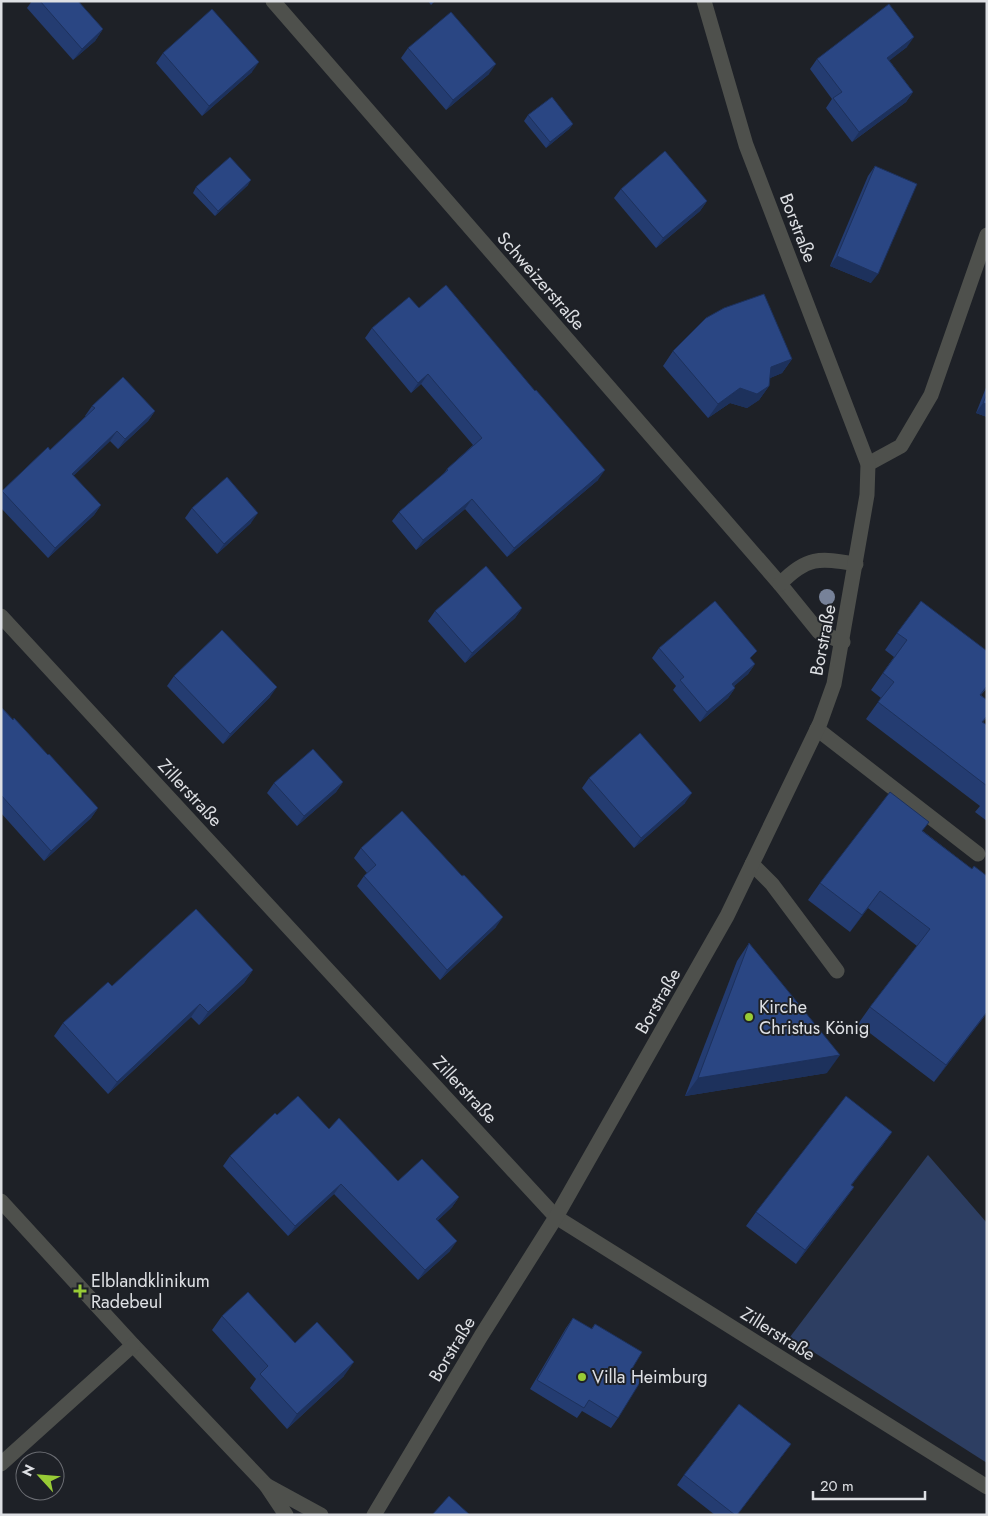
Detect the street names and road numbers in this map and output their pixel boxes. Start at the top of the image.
street label: Borstraße [773,190,823,266]
street label: Schweizerstraße [491,226,591,336]
street label: Borstraße [803,602,843,678]
street label: Zillerstraße [152,753,228,833]
street label: Borstraße [629,963,687,1039]
street label: Zillerstraße [427,1050,503,1130]
street label: Zillerstraße [735,1301,821,1367]
street label: Borstraße [422,1311,482,1387]

